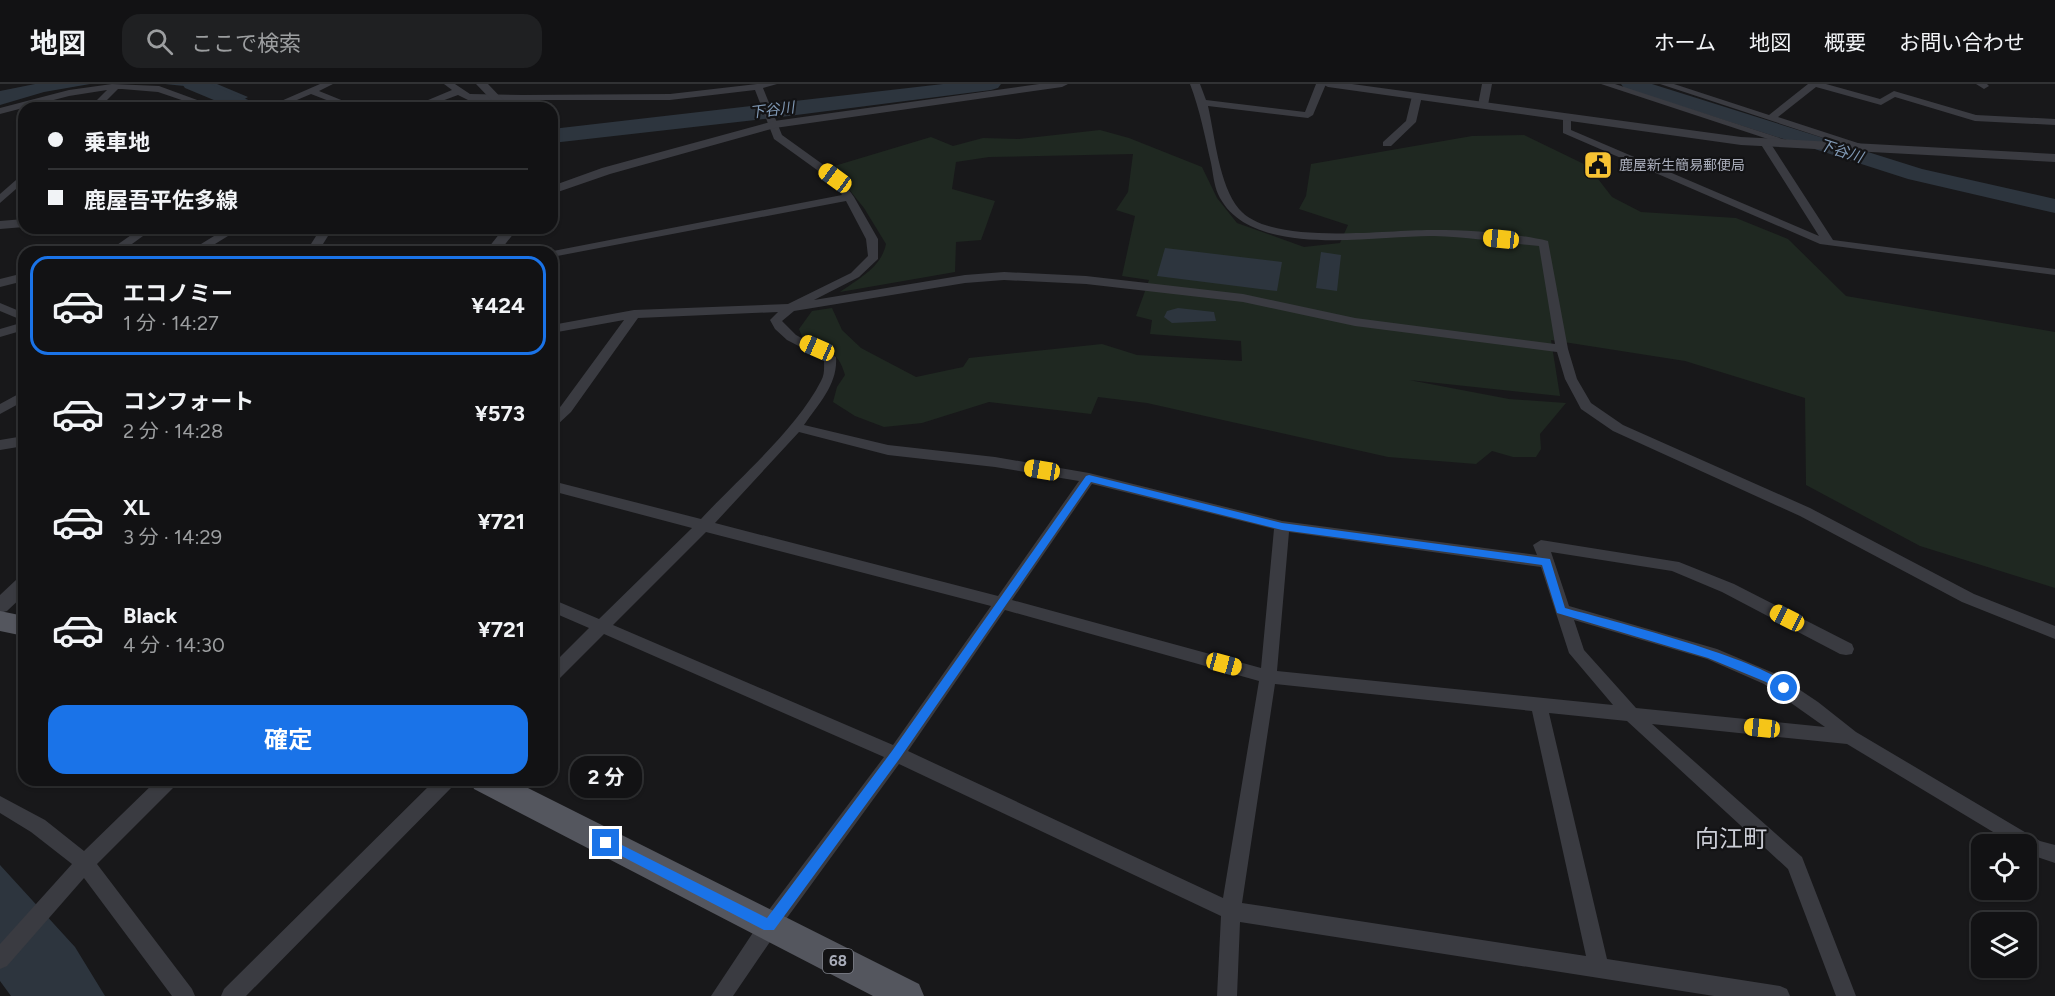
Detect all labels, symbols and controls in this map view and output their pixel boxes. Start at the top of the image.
search box [122,14,542,68]
icon: search [143,25,176,58]
text: 地図 [30,26,86,60]
text: ここで検索 [191,30,301,57]
text: ホーム [1654,30,1716,55]
text: 地図 [1749,30,1791,55]
text: 概要 [1824,30,1866,55]
text: お問い合わせ [1899,30,2025,55]
water label: 下谷川 [749,98,797,122]
text: 乗車地 [84,129,150,156]
water label: 下谷川 [1817,135,1867,167]
public building icon: 鹿屋新生簡易郵便局 [1582,149,1614,181]
place label: 鹿屋新生簡易郵便局 [1619,157,1745,174]
car [815,160,855,196]
text: 鹿屋吾平佐多線 [84,187,238,214]
car [1482,228,1520,250]
icon: car [51,279,105,333]
text: エコノミー [123,280,233,307]
text: ¥424 [471,292,525,319]
text: 1 分 · 14:27 [123,311,219,335]
car [797,332,837,364]
icon: car [51,387,105,441]
text: コンフォート [123,388,254,415]
text: ¥573 [475,400,525,427]
text: 2 分 · 14:28 [123,419,223,443]
car [1023,458,1061,482]
text: XL [123,494,150,521]
icon: car [51,495,105,549]
text: ¥721 [478,508,525,535]
text: 3 分 · 14:29 [123,525,222,549]
text: Black [123,602,177,629]
car [1767,602,1807,634]
icon: car [51,603,105,657]
text: ¥721 [478,616,525,643]
text: 4 分 · 14:30 [123,633,225,657]
car [1204,651,1244,677]
route start [1770,674,1797,701]
button: 確定 [48,705,528,774]
car [1743,717,1781,739]
callout: 2 分 [570,756,642,798]
text: 2 分 [588,765,624,789]
district label: 向江町 [1695,824,1767,853]
route end [592,829,619,856]
map controls [1971,834,2037,978]
button: locate [1971,834,2037,900]
button: layers [1971,912,2037,978]
road number: 68 [823,949,853,973]

